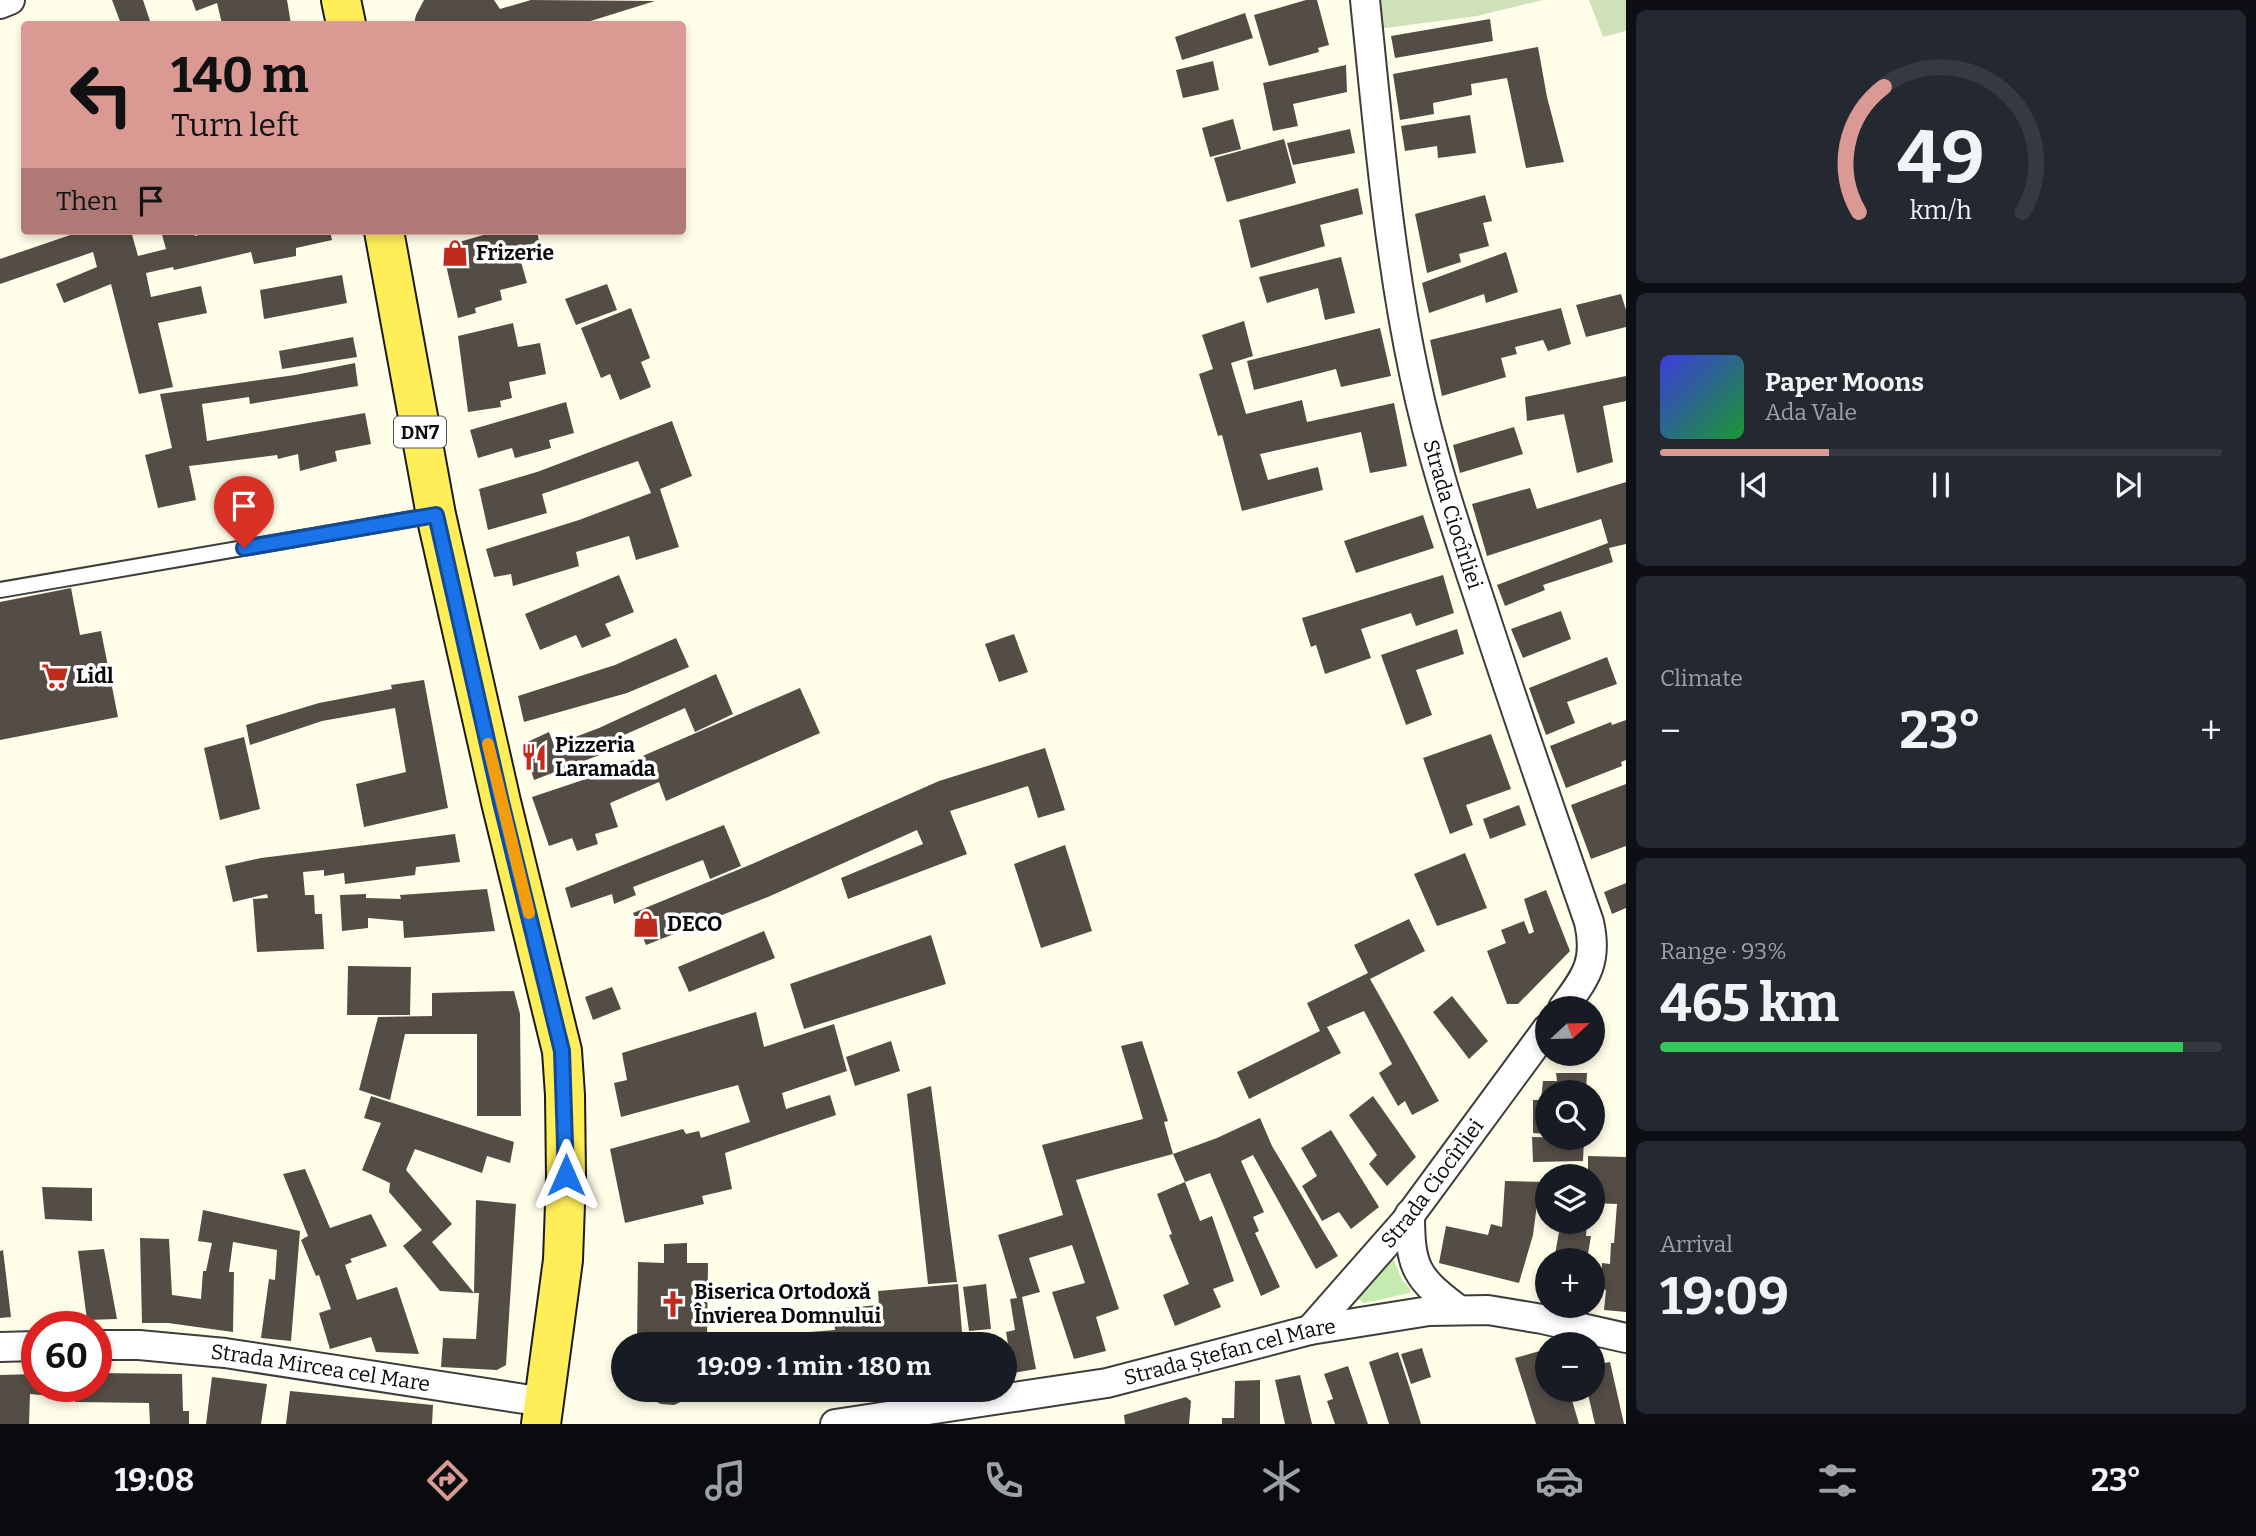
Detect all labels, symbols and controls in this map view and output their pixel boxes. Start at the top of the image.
text: 140 m [171,46,309,105]
icon: left [56,49,147,140]
text: Turn left [171,106,299,144]
text: 49 [1897,115,1985,202]
icon: arrive [132,182,170,220]
text: Then [56,186,118,217]
text: km/h [1910,196,1972,226]
shop icon: Frizerie [440,238,470,268]
place label: Frizerie [476,240,554,266]
text: Paper Moons [1765,367,1924,398]
text: Ada Vale [1765,398,1857,426]
road number: DN7 [394,416,446,448]
street label: Strada Ciocîrliei [1417,437,1488,592]
icon: previous [1735,466,1773,504]
icon: pause [1922,466,1960,504]
icon: next [2109,466,2147,504]
pin [214,476,274,548]
icon: arrive [225,487,263,525]
supermarket icon: Lidl [40,661,70,691]
place label: Lidl [76,663,114,689]
text: Climate [1660,664,1743,692]
text: 23° [1900,699,1982,762]
text: − [1660,708,1681,754]
text: + [2200,708,2222,754]
place label: Pizzeria Laramada [555,732,656,782]
restaurant icon: Pizzeria Laramada [519,742,549,772]
shop icon: DECO [631,909,661,939]
place label: DECO [667,911,722,937]
text: Range · 93% [1660,937,1787,965]
text: 465 km [1660,972,1839,1035]
north arrow [1535,996,1605,1066]
map controls [1535,996,1605,1402]
button: search [1535,1080,1605,1150]
street label: Strada Ciocîrliei [1375,1114,1489,1253]
position arrow [529,1138,603,1212]
button: layers [1535,1164,1605,1234]
text: Arrival [1660,1230,1733,1258]
button: + [1535,1248,1605,1318]
text: 19:09 [1660,1265,1789,1328]
place label: Biserica Ortodoxă Învierea Domnului [693,1279,881,1329]
church icon: Biserica Ortodoxă Învierea Domnului [658,1289,688,1319]
speed limit sign: 60 [21,1311,112,1402]
street label: Strada Ștefan cel Mare [1121,1313,1338,1391]
button: − [1535,1332,1605,1402]
street label: Strada Mircea cel Mare [210,1339,432,1397]
text: 19:09 · 1 min · 180 m [697,1351,931,1382]
icon: directions [423,1456,472,1505]
icon: music [701,1456,750,1505]
icon: phone [979,1456,1028,1505]
icon: climate [1257,1456,1306,1505]
icon: car [1535,1456,1584,1505]
icon: filters [1813,1456,1862,1505]
text: 19:08 [114,1461,194,1499]
text: 23° [2091,1461,2141,1499]

